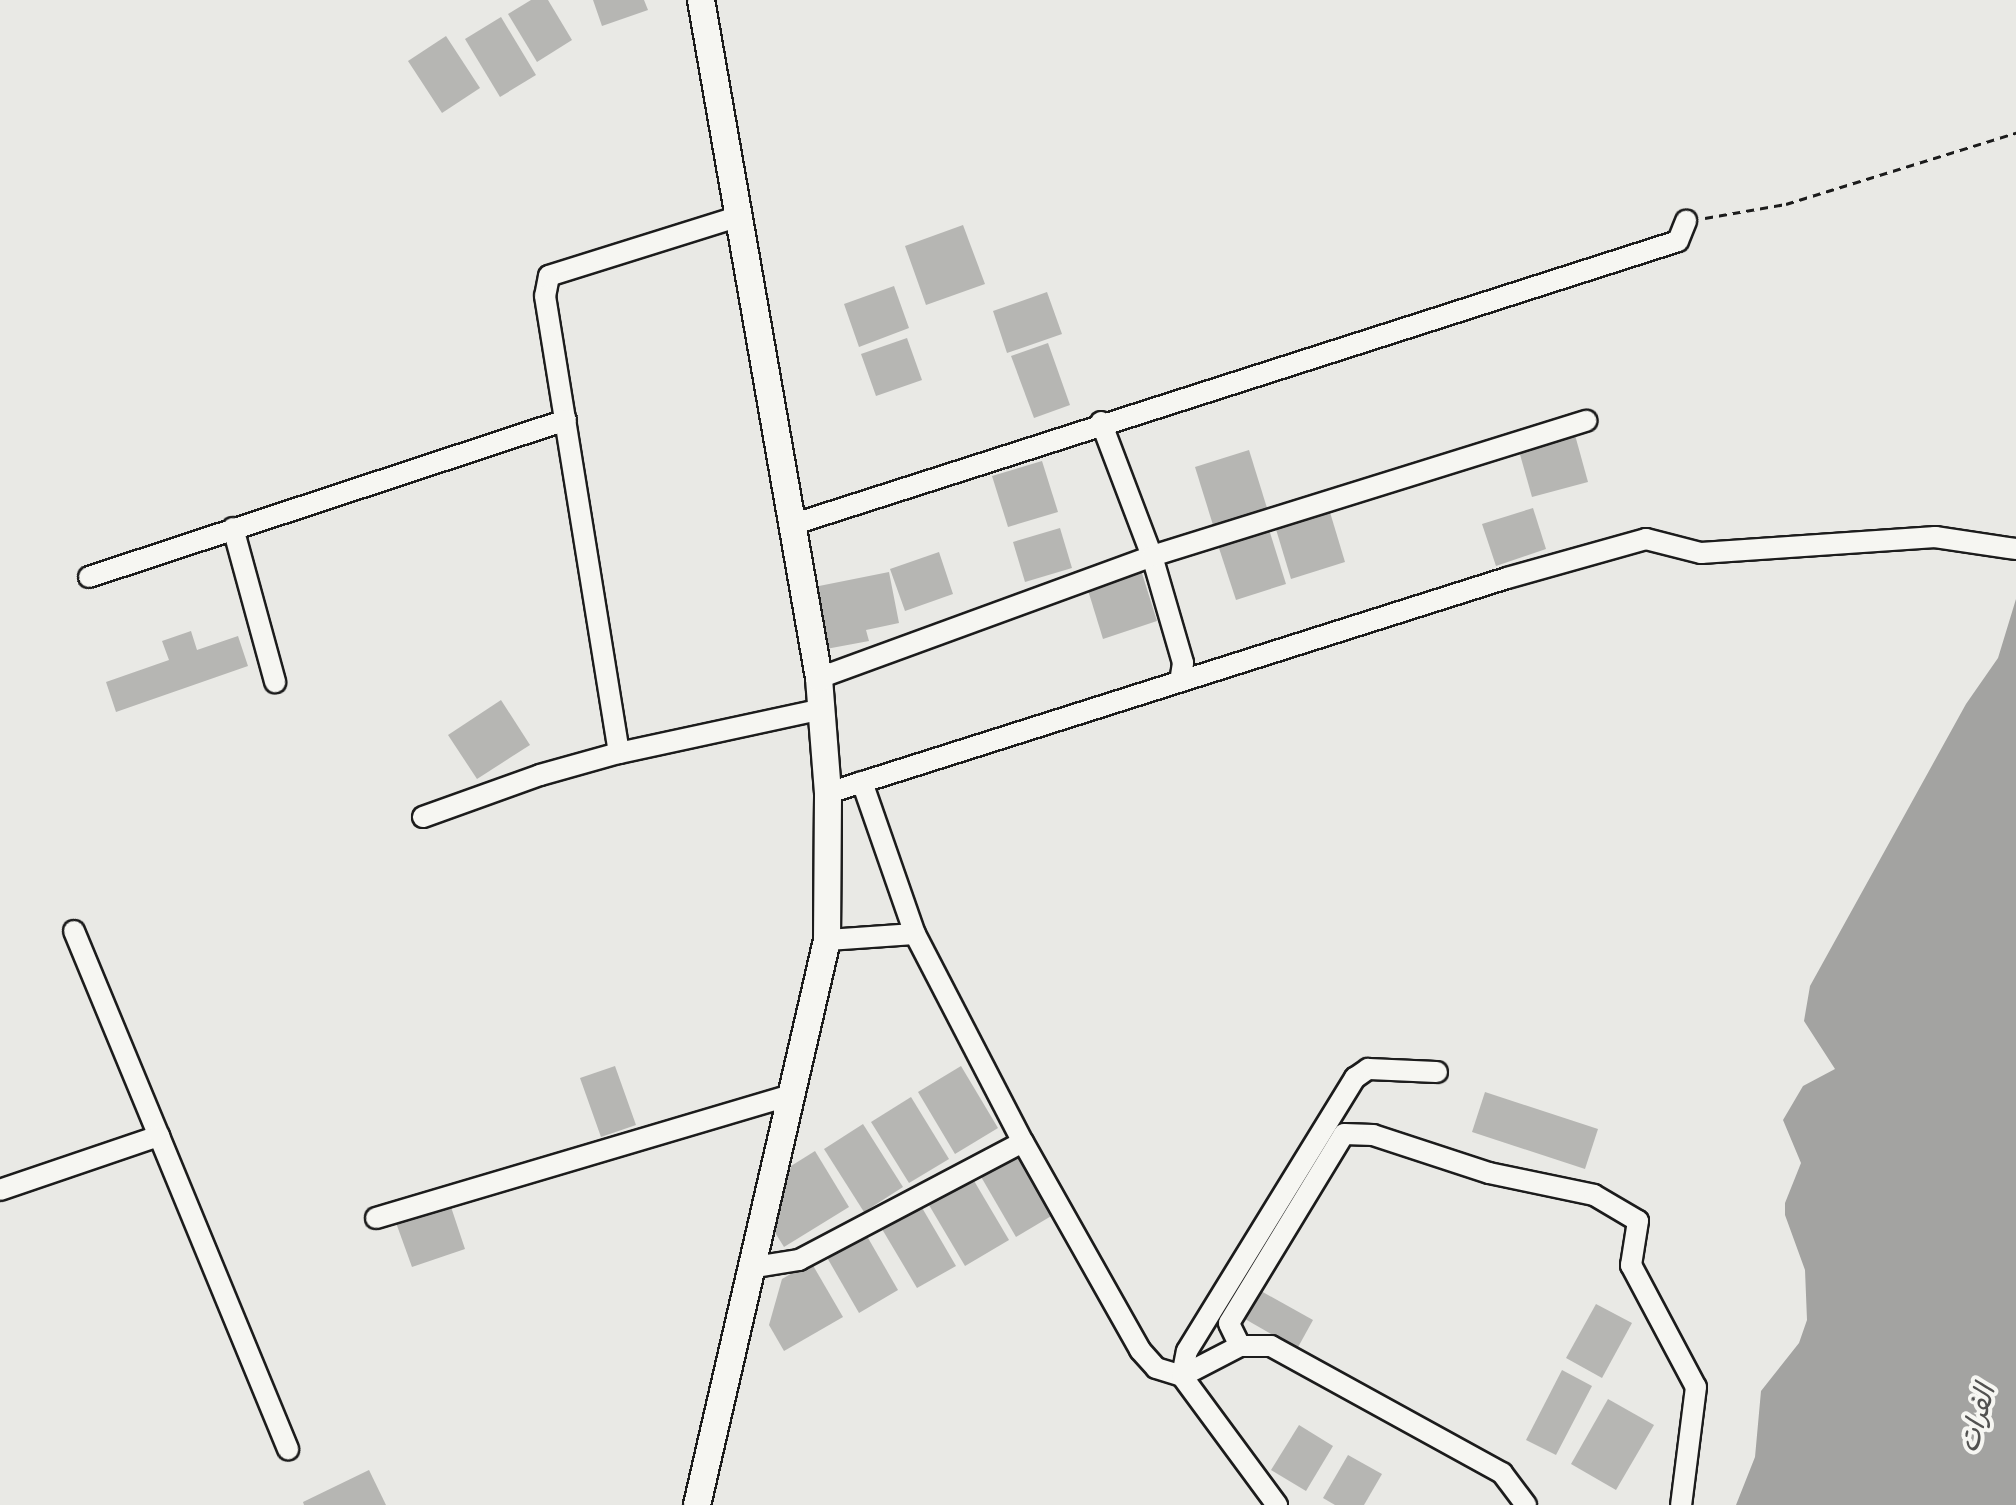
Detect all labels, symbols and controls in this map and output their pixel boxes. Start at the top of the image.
water label: الفرات [1952,1381,2004,1457]

